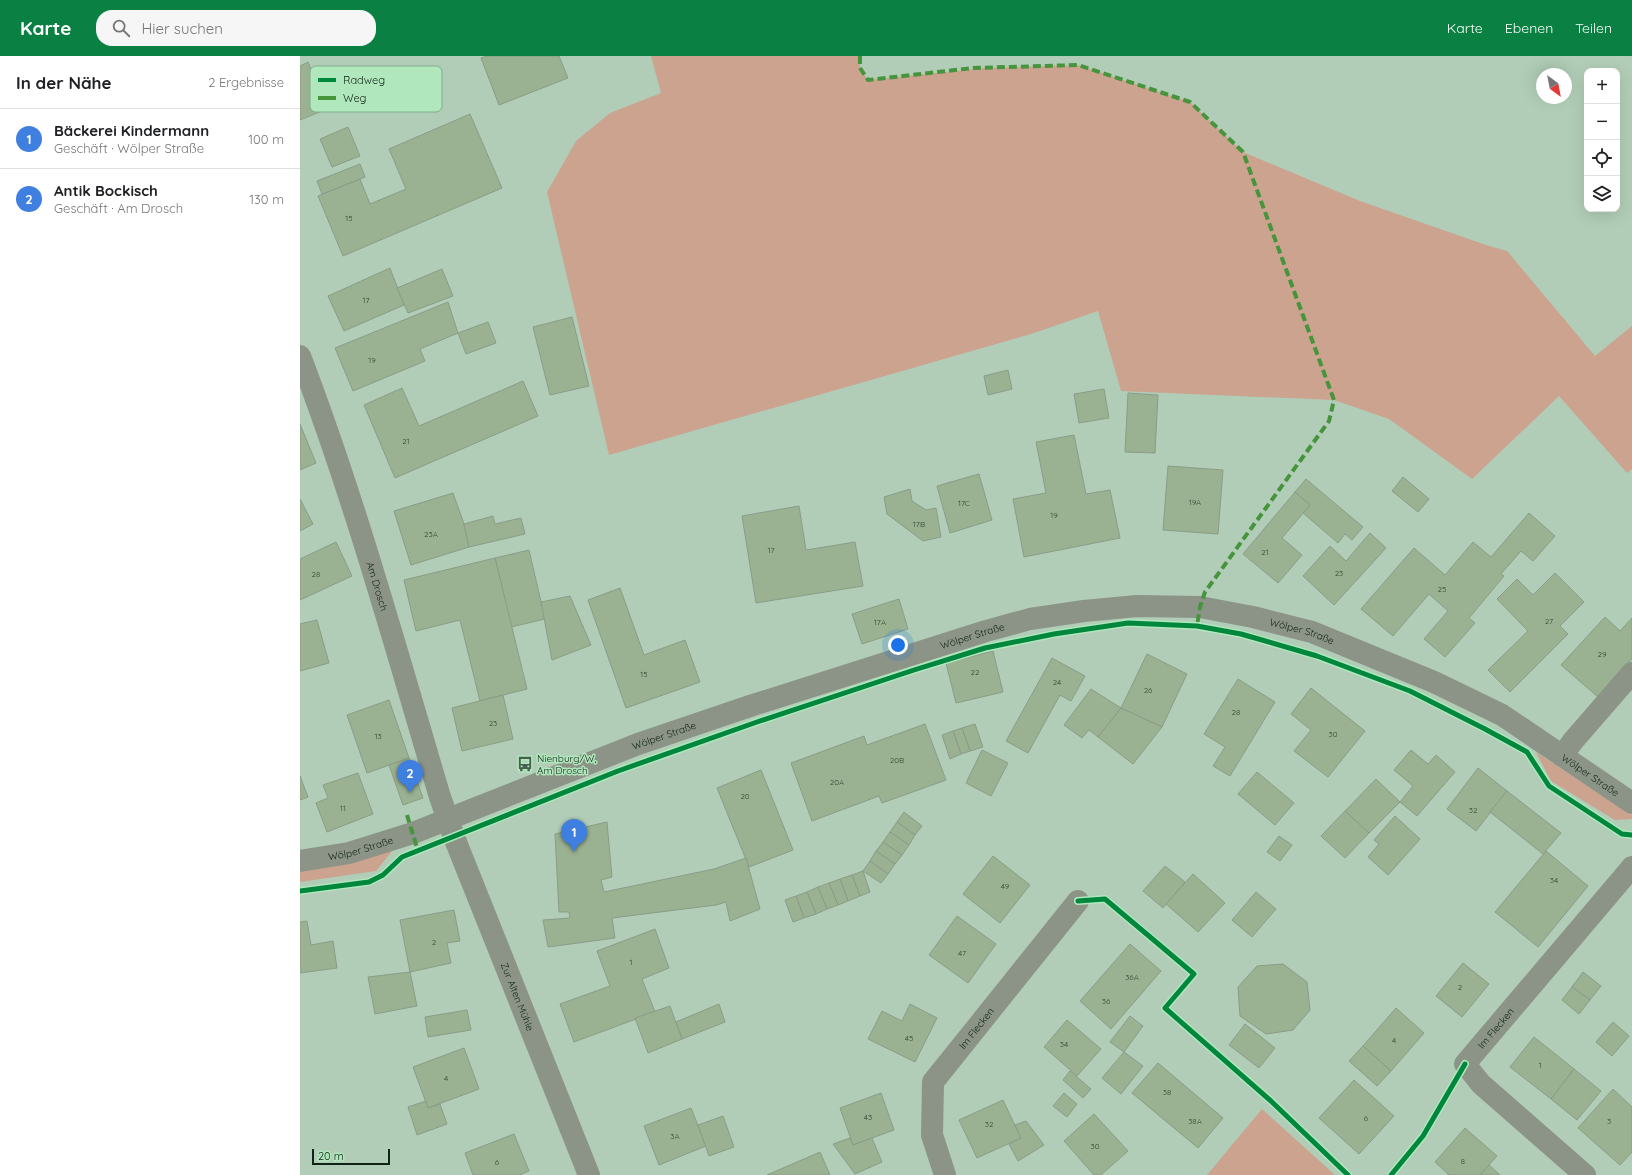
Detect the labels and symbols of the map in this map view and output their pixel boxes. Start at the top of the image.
legend [310,66,442,112]
north arrow [1536,68,1572,104]
text: Radweg [343,73,385,87]
text: Weg [343,91,367,105]
house number: 15 [345,213,353,223]
house number: 17 [362,295,370,305]
house number: 19 [368,355,376,365]
house number: 21 [402,436,410,446]
house number: 19A [1189,497,1201,507]
house number: 17C [958,498,970,508]
house number: 19 [1050,510,1058,520]
house number: 17B [913,519,925,529]
house number: 23A [424,529,438,539]
house number: 17 [767,545,775,555]
house number: 21 [1261,547,1269,557]
street label: Am Drosch [363,560,391,613]
house number: 23 [1335,568,1343,578]
house number: 28 [312,569,320,579]
house number: 25 [1438,584,1446,594]
street label: Wölper Straße [1268,616,1336,648]
house number: 27 [1545,616,1553,626]
house number: 17A [874,617,886,627]
street label: Wölper Straße [938,620,1006,652]
your location [888,635,908,655]
house number: 29 [1598,649,1607,659]
house number: 22 [971,667,980,677]
house number: 15 [640,669,648,679]
house number: 24 [1053,677,1061,687]
house number: 26 [1144,685,1153,695]
house number: 28 [1232,707,1240,717]
house number: 23 [489,718,497,728]
street label: Wölper Straße [630,719,698,753]
house number: 30 [1329,729,1338,739]
house number: 13 [374,731,382,741]
street label: Wölper Straße [1559,751,1622,800]
place label: Nienburg/W, Am Drosch [537,752,596,777]
bus stop icon: Nienburg/W, Am Drosch [516,755,534,773]
house number: 20B [890,755,904,765]
pin: 2 [397,760,423,793]
house number: 20A [830,777,844,787]
house number: 20 [740,791,750,801]
house number: 11 [340,803,346,813]
house number: 32 [1469,805,1478,815]
pin: 1 [561,819,587,852]
street label: Wölper Straße [327,834,395,863]
house number: 34 [1550,875,1558,885]
house number: 49 [1001,881,1010,891]
house number: 2 [432,937,437,947]
house number: 47 [958,948,966,958]
house number: 1 [630,957,633,967]
street label: Zur Alten Mühle [498,961,537,1033]
house number: 36A [1125,972,1139,982]
house number: 2 [1458,982,1463,992]
house number: 36 [1102,996,1111,1006]
street label: Im Flecken [956,1005,997,1052]
street label: Im Flecken [1475,1005,1517,1051]
house number: 45 [905,1033,913,1043]
house number: 4 [1392,1035,1396,1045]
house number: 34 [1060,1039,1068,1049]
house number: 1 [1539,1060,1542,1070]
house number: 4 [444,1073,448,1083]
house number: 38 [1163,1087,1171,1097]
house number: 43 [864,1112,872,1122]
house number: 6 [1364,1113,1369,1123]
house number: 38A [1188,1116,1202,1126]
house number: 3 [1607,1116,1611,1126]
house number: 32 [985,1119,994,1129]
house number: 3A [670,1131,680,1141]
house number: 30 [1091,1141,1100,1151]
scale bar [312,1147,390,1166]
house number: 8 [1461,1156,1465,1166]
house number: 6 [495,1157,500,1167]

